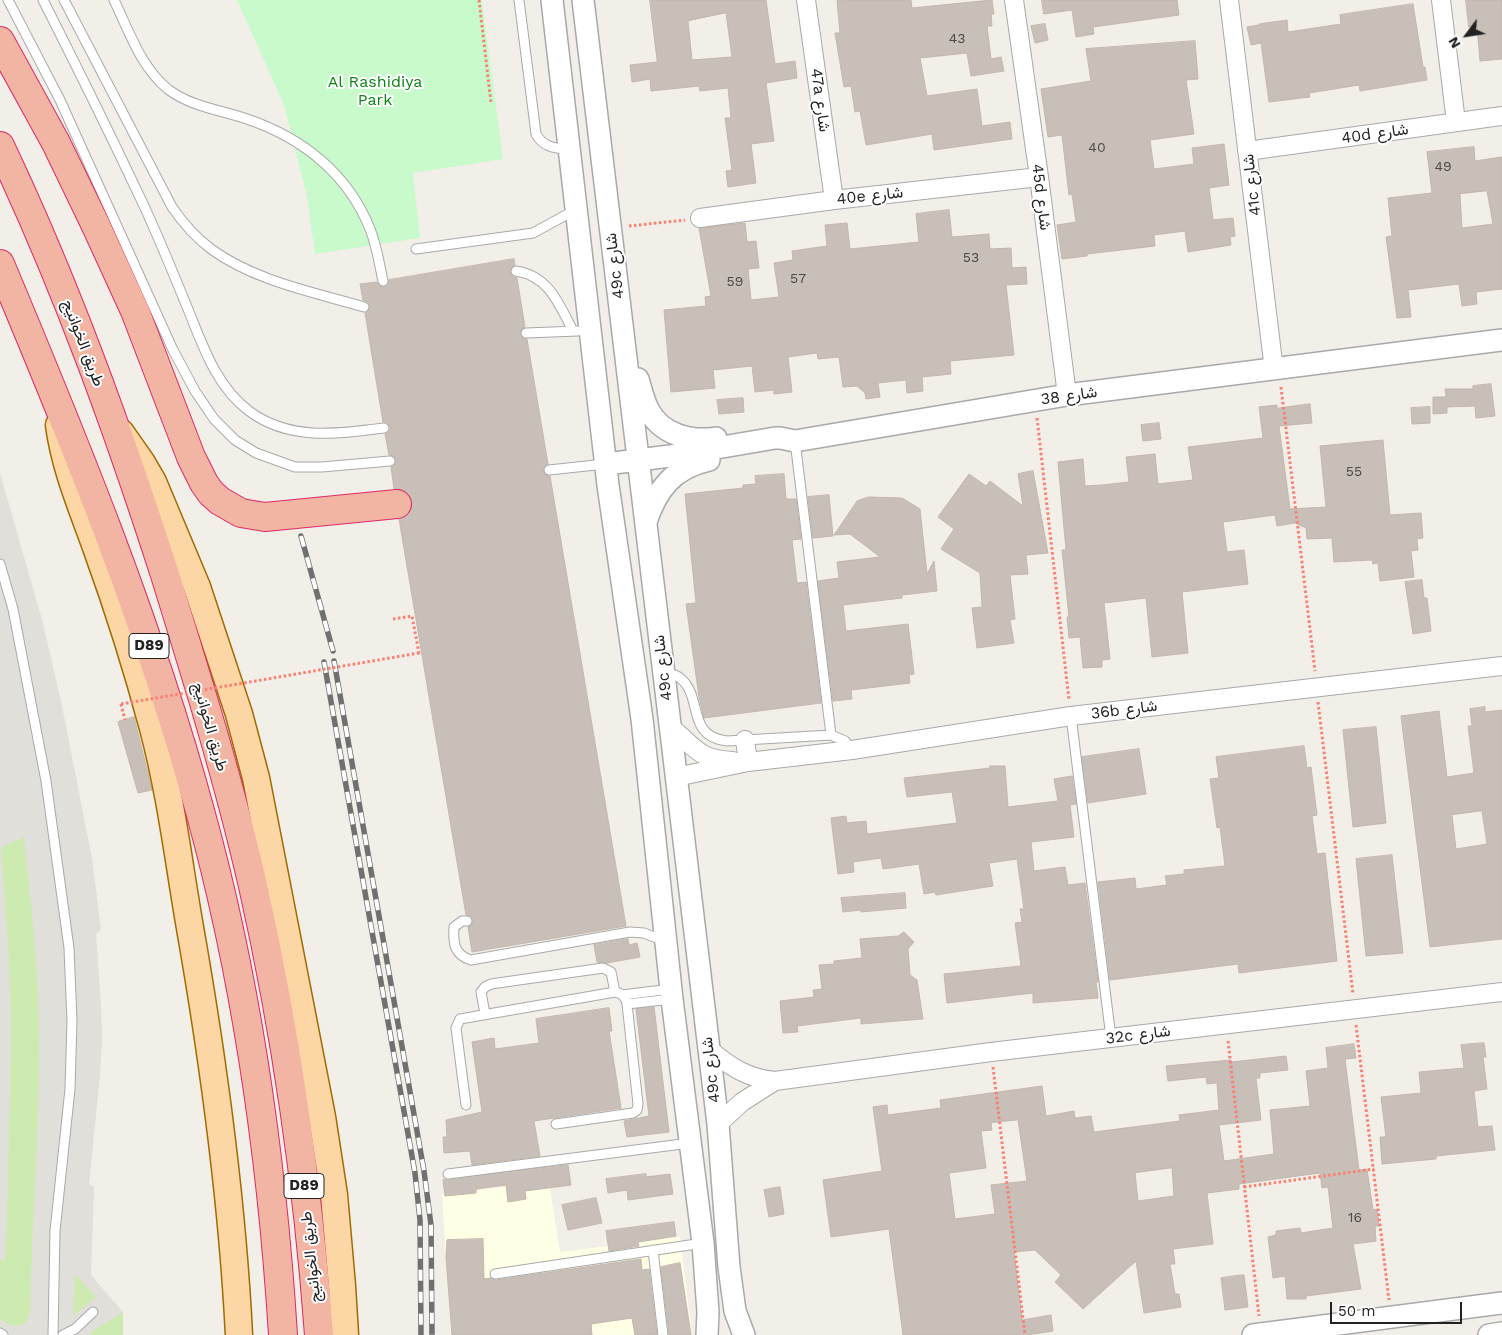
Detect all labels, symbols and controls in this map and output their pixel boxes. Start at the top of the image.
north arrow [1442,10,1492,60]
house number: 43 [949,31,965,47]
text: N [1445,34,1464,51]
street label: 47a شارع [806,67,834,133]
park label: Al Rashidiya Park [328,72,422,110]
street label: 40d شارع [1340,120,1410,148]
house number: 40 [1088,140,1106,156]
street label: 41c شارع [1239,153,1265,217]
house number: 49 [1434,159,1452,175]
street label: 45d شارع [1027,163,1055,231]
street label: 40e شارع [836,183,904,209]
street label: 49c شارع [601,232,629,300]
house number: 53 [963,250,979,266]
house number: 57 [790,271,806,287]
house number: 59 [727,274,743,290]
street label: طريق الخوانيج [58,297,108,389]
street label: شارع 38 [1040,383,1098,409]
house number: 55 [1346,464,1362,480]
road number: D89 [129,634,169,658]
street label: 49c شارع [649,634,677,702]
street label: طريق الخوانيج [188,680,232,774]
street label: 36b شارع [1090,696,1158,724]
street label: 32c شارع [1104,1021,1172,1049]
street label: 49c شارع [697,1036,725,1104]
road number: D89 [284,1174,324,1198]
street label: طريق الخوانيج [297,1210,325,1304]
house number: 16 [1348,1210,1362,1226]
scale bar [1332,1292,1464,1324]
text: 50 m [1338,1302,1375,1320]

